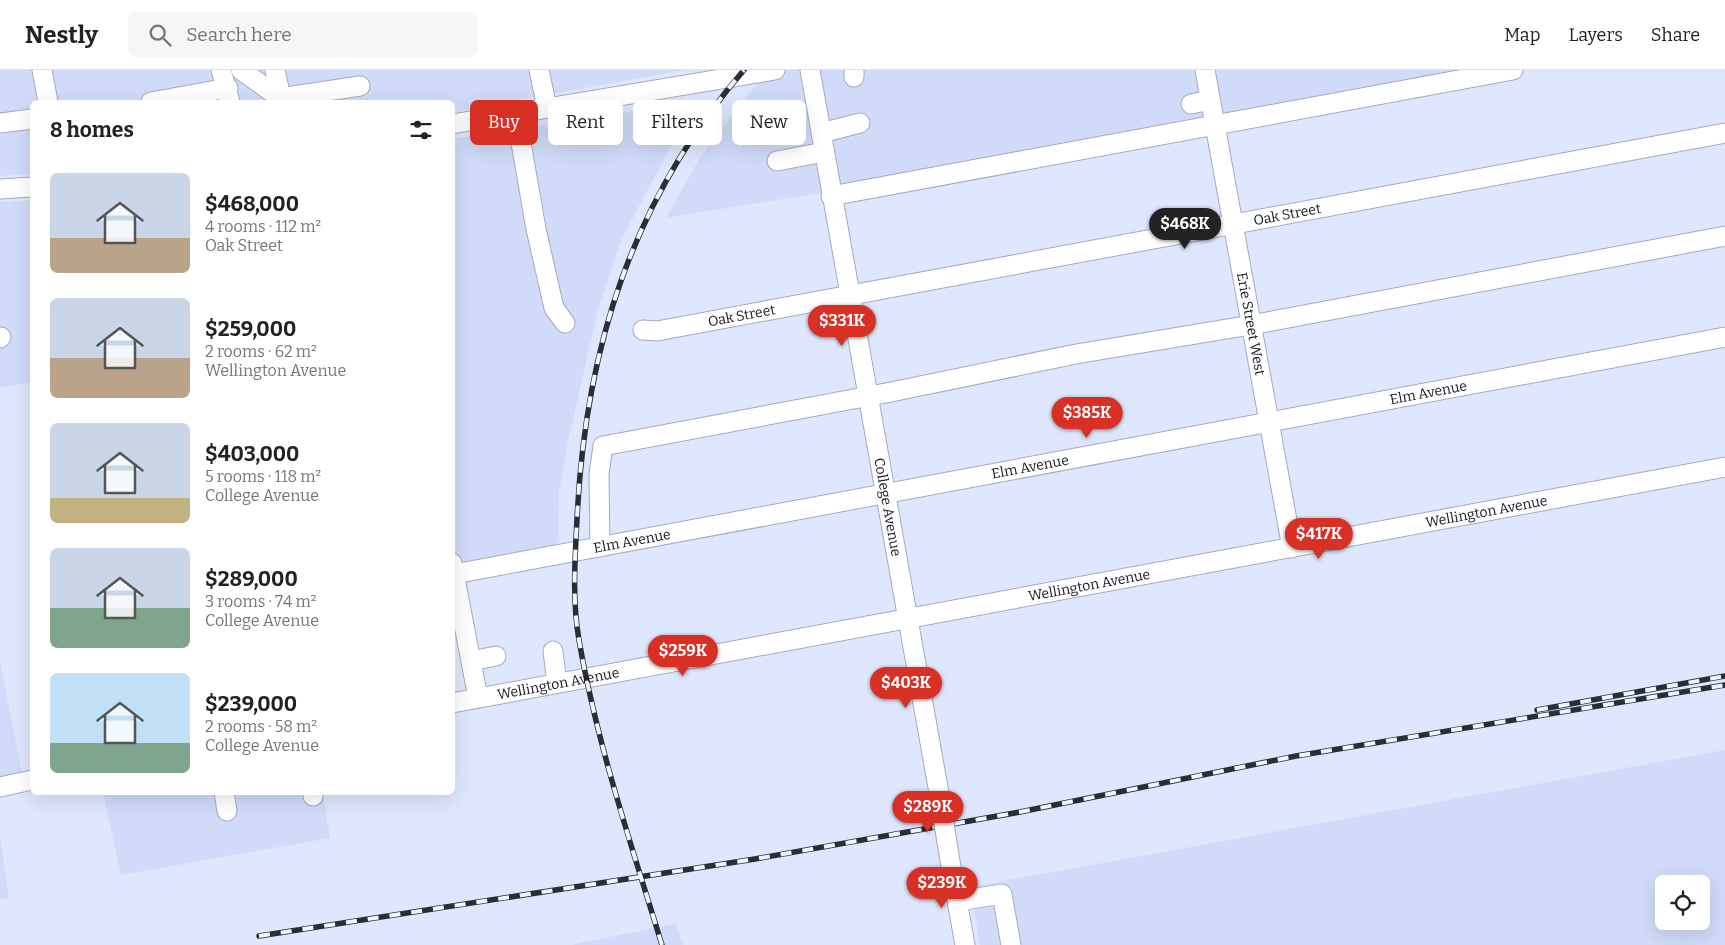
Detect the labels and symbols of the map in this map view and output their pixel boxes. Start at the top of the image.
street label: Oak Street [1252,200,1322,229]
pin: $468K [1150,208,1220,250]
street label: Erie Street West [1233,271,1269,377]
street label: Oak Street [706,301,777,330]
pin: $331K [807,304,877,347]
street label: Elm Avenue [1388,377,1468,408]
pin: $385K [1052,396,1122,439]
street label: Elm Avenue [990,451,1070,482]
street label: College Avenue [871,456,905,558]
street label: Wellington Avenue [1424,492,1549,531]
pin: $417K [1284,518,1354,560]
street label: Elm Avenue [592,525,672,556]
street label: Wellington Avenue [1027,565,1152,605]
pin: $259K [648,634,718,677]
street label: Wellington Avenue [496,664,621,703]
pin: $403K [871,666,941,709]
pin: $289K [893,790,963,833]
pin: $239K [907,866,977,909]

